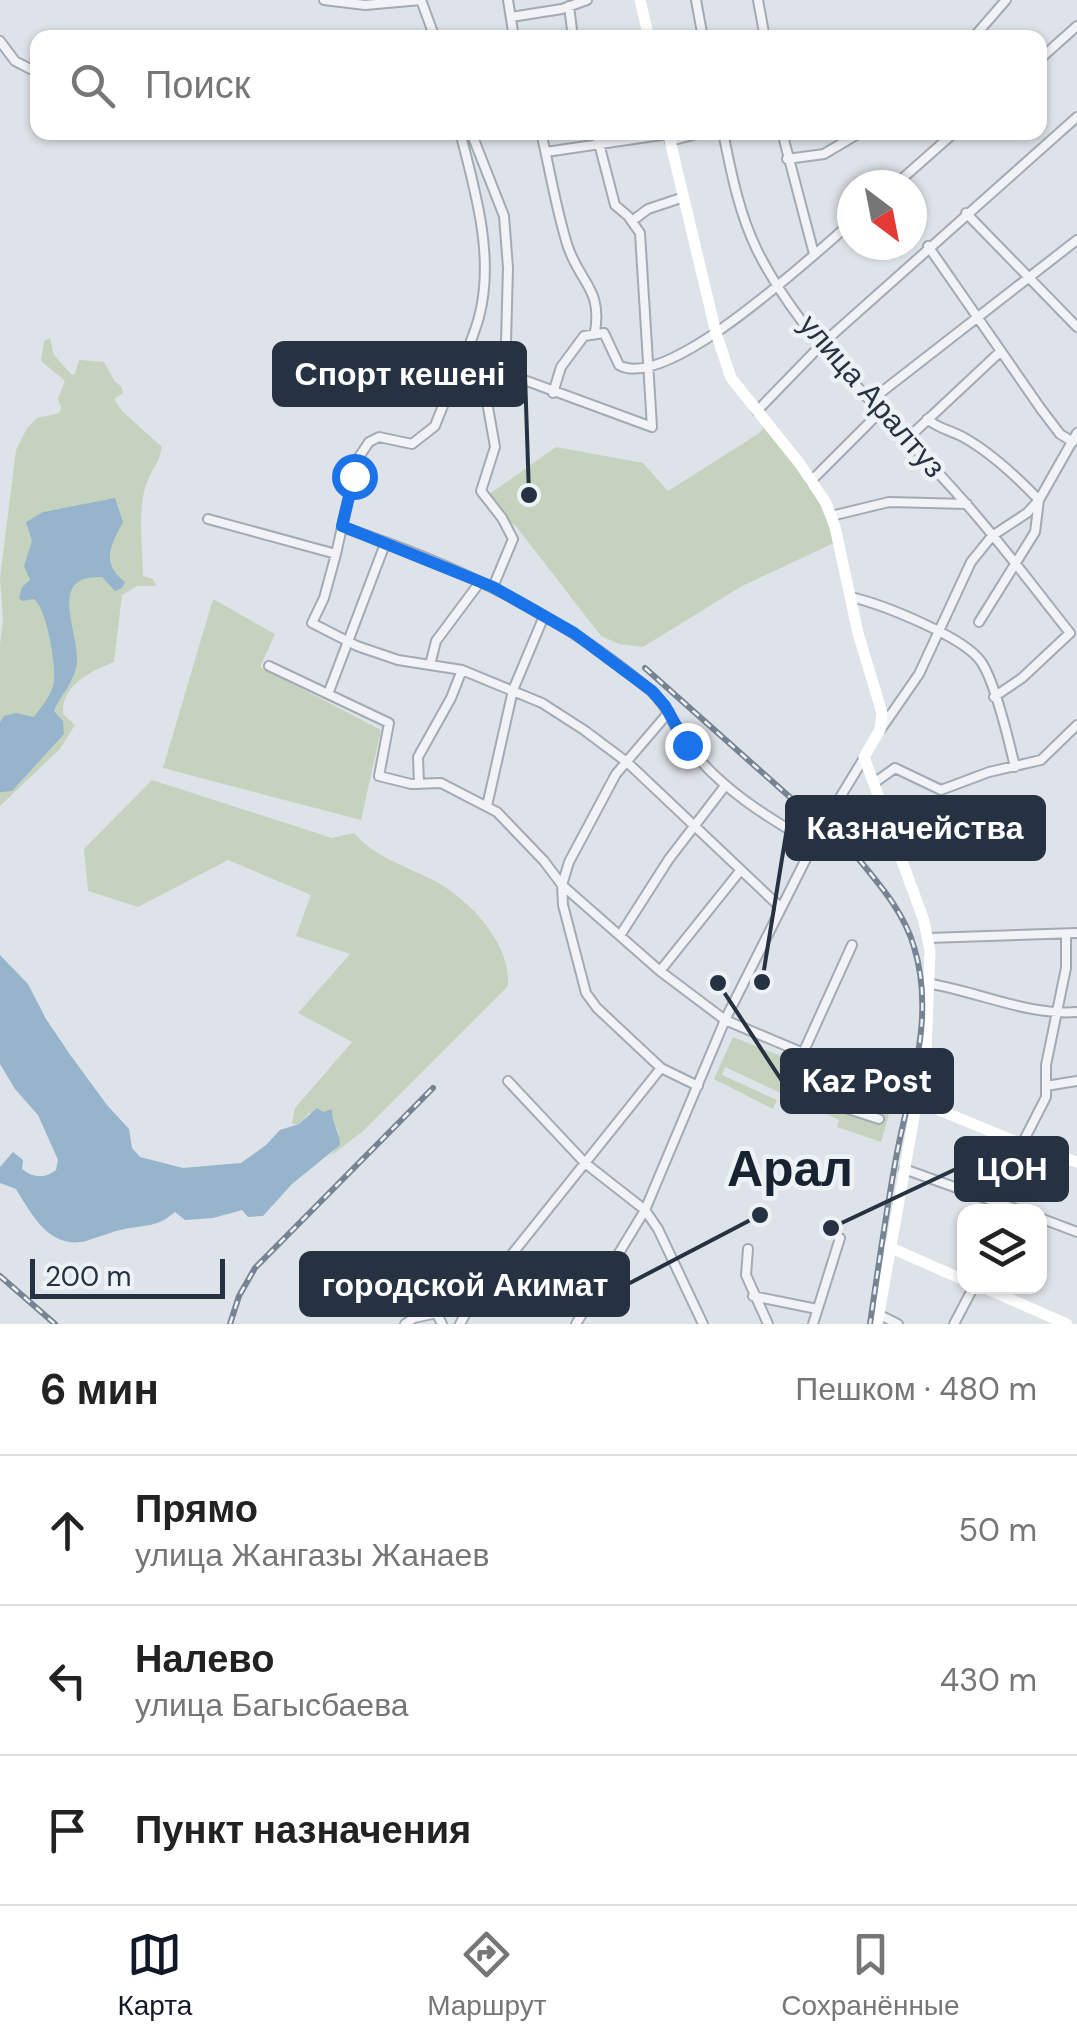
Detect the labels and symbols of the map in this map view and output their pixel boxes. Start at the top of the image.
north arrow [837,170,927,260]
street label: улица Аралтуз [791,306,954,486]
callout: Спорт кешені [274,343,525,405]
text: Спорт кешені [295,353,505,395]
route start [332,454,378,500]
route end [665,723,711,769]
callout: Казначейства [787,797,1044,859]
text: Казначейства [807,807,1024,849]
callout: Kaz Post [782,1050,952,1112]
text: Kaz Post [802,1060,932,1102]
district label: Арал [727,1136,853,1202]
callout: ЦОН [956,1138,1067,1200]
text: ЦОН [976,1148,1048,1190]
callout: городской Акимат [301,1253,628,1315]
scale bar [30,1254,225,1298]
text: городской Акимат [322,1264,608,1306]

